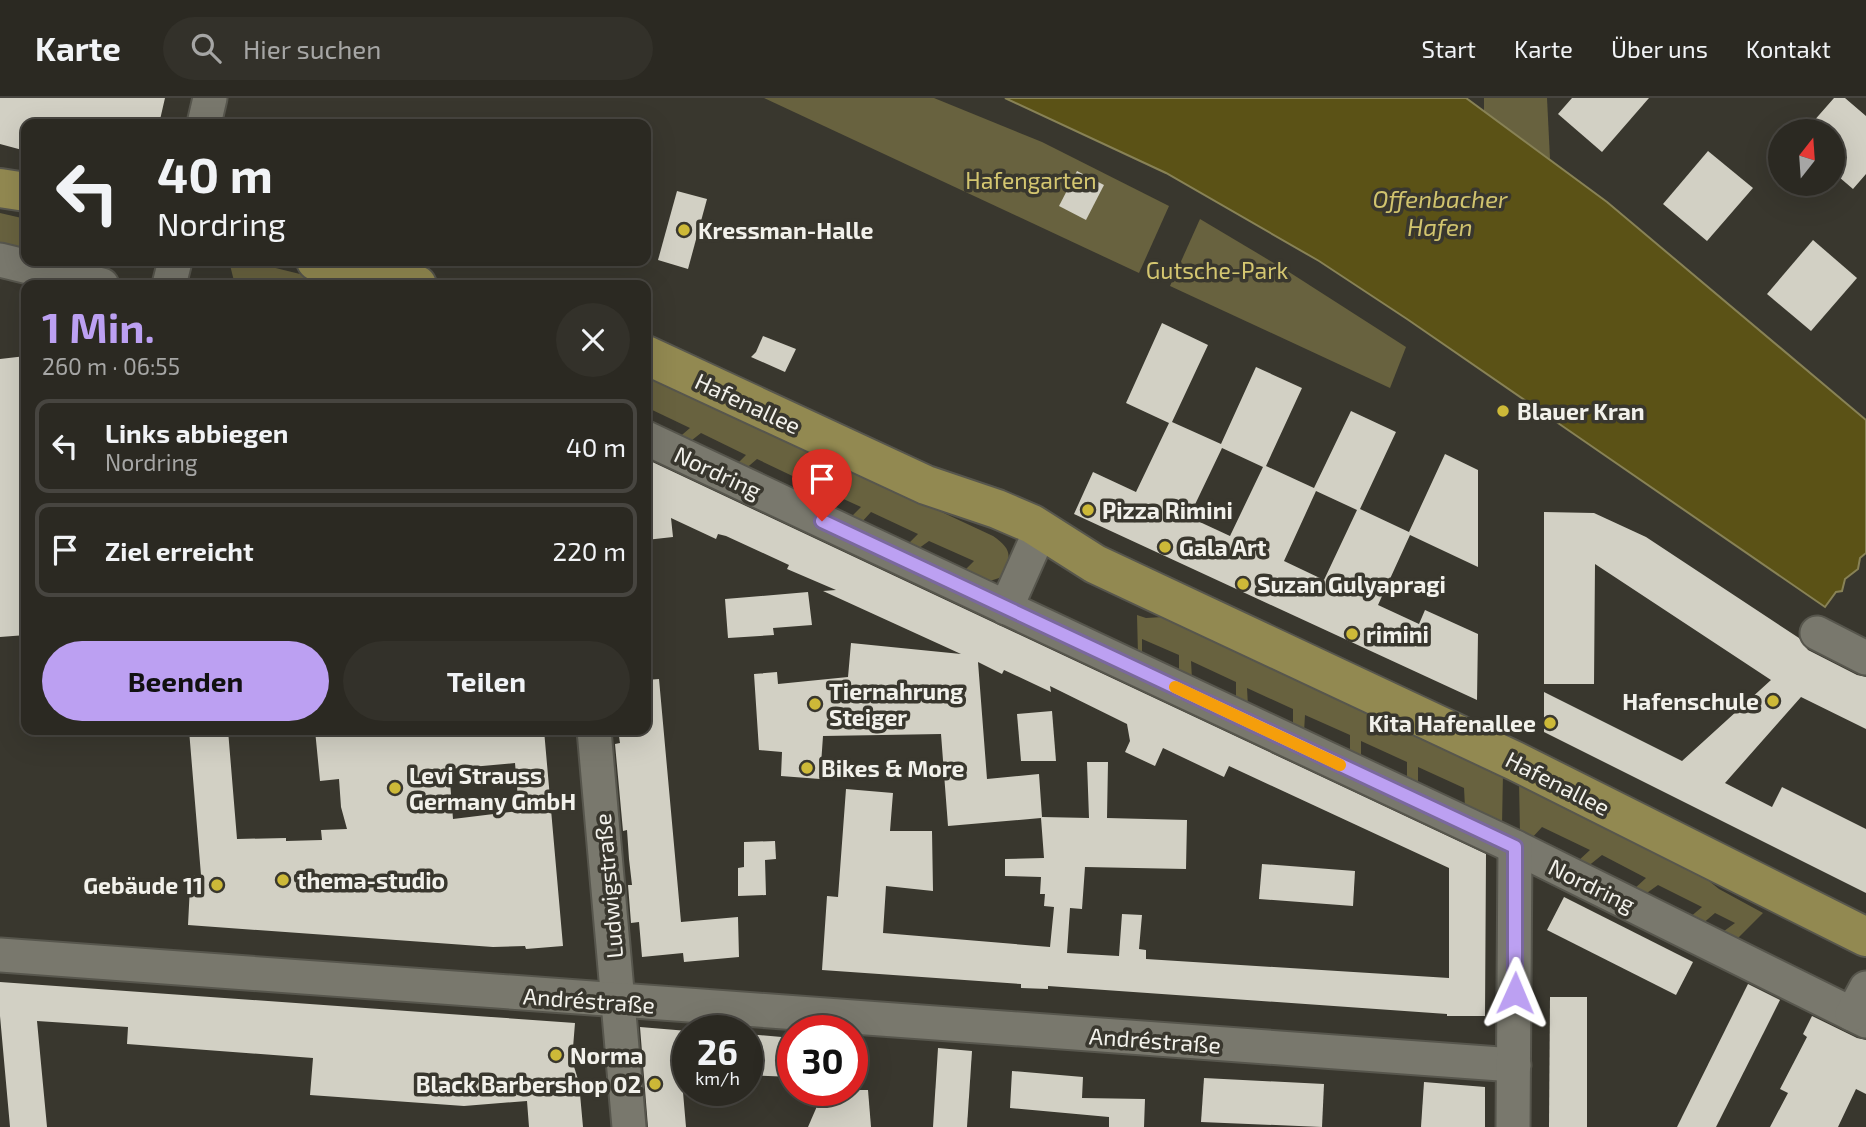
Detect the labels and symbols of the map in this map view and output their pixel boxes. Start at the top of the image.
north arrow [1768,119,1844,196]
park label: Hafengarten [965,166,1097,194]
water label: Offenbacher Hafen [1372,184,1508,241]
place label: Kressman-Halle [698,216,873,244]
marker: Kressman-Halle [676,222,692,238]
park label: Gutsche-Park [1146,256,1288,284]
street label: Hafenallee [691,366,805,440]
place label: Blauer Kran [1517,397,1645,425]
marker: Blauer Kran [1495,403,1511,419]
street label: Nordring [670,440,766,504]
pin [792,449,852,521]
place label: Pizza Rimini [1102,496,1233,524]
marker: Pizza Rimini [1080,502,1096,518]
place label: Gala Art [1179,533,1266,561]
marker: Gala Art [1157,539,1173,555]
place label: Suzan Gulyapragi [1257,570,1446,598]
marker: Suzan Gulyapragi [1235,576,1251,592]
place label: rimini [1366,620,1429,648]
marker: rimini [1344,626,1360,642]
place label: Tiernahrung Steiger [829,677,964,731]
place label: Hafenschule [1622,687,1759,715]
marker: Hafenschule [1765,693,1781,709]
marker: Tiernahrung Steiger [807,696,823,712]
place label: Kita Hafenallee [1368,709,1536,737]
marker: Kita Hafenallee [1542,715,1558,731]
street label: Hafenallee [1501,745,1615,821]
place label: Bikes & More [821,754,964,782]
marker: Bikes & More [799,760,815,776]
place label: Levi Strauss Germany GmbH [409,761,576,815]
marker: Levi Strauss Germany GmbH [387,780,403,796]
street label: Ludwigstraße [588,812,628,960]
street label: Nordring [1544,852,1640,918]
place label: thema-studio [297,866,445,894]
place label: Gebäude 11 [83,871,203,899]
marker: thema-studio [275,872,291,888]
marker: Gebäude 11 [209,877,225,893]
position arrow [1478,956,1552,1030]
street label: Andréstraße [522,981,656,1019]
speed limit sign: 30 [777,1015,868,1106]
street label: Andréstraße [1088,1021,1222,1059]
place label: Norma [570,1041,643,1069]
marker: Norma [548,1047,564,1063]
place label: Black Barbershop 02 [416,1070,641,1098]
marker: Black Barbershop 02 [647,1076,663,1092]

